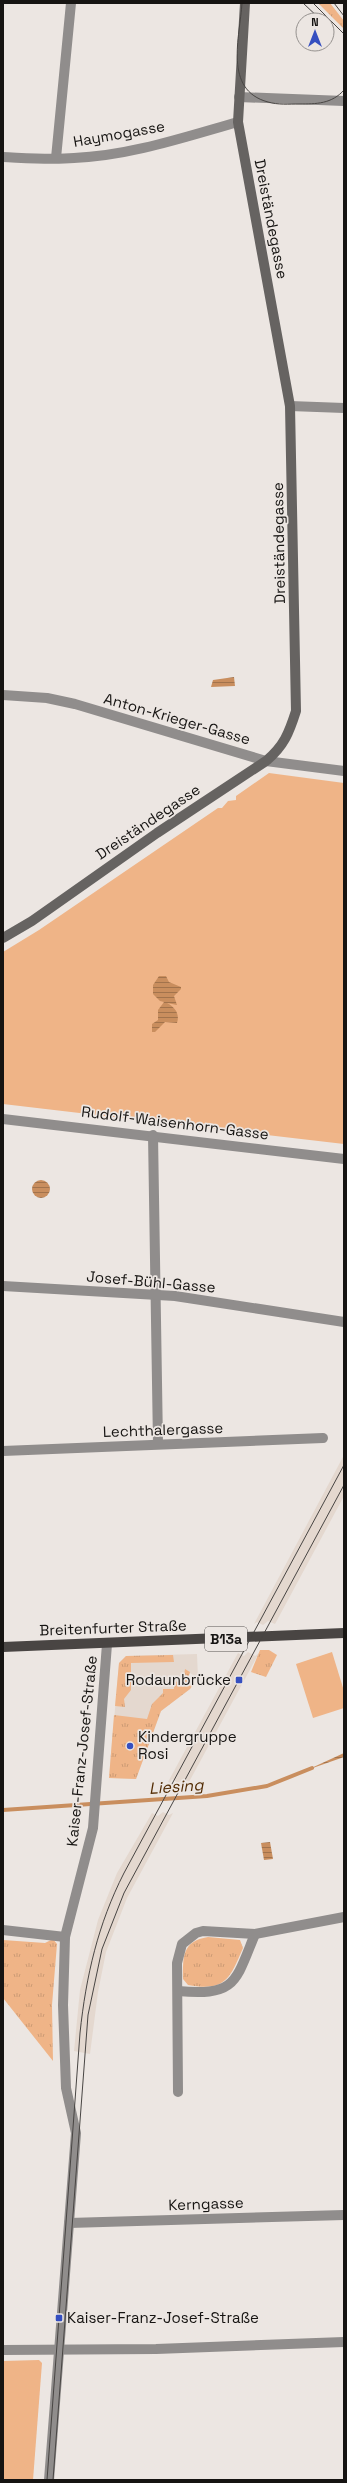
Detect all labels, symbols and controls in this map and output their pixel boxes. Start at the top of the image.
north arrow [295,12,335,52]
text: N [311,15,319,29]
street label: Haymogasse [72,116,166,151]
street label: Dreiständegasse [251,157,292,281]
street label: Dreiständegasse [268,482,289,604]
street label: Anton-Krieger-Gasse [102,689,253,749]
street label: Dreiständegasse [92,780,204,863]
street label: Rudolf-Waisenhorn-Gasse [80,1102,270,1143]
street label: Josef-Bühl-Gasse [86,1266,216,1297]
street label: Lechthalergasse [102,1418,224,1441]
street label: Breitenfurter Straße [39,1615,187,1640]
road number: B13a [205,1627,247,1651]
street label: Kaiser-Franz-Josef-Straße [62,1654,101,1847]
place label: Rodaunbrücke [126,1670,231,1689]
marker: Rodaunbrücke [234,1675,244,1685]
place label: Kindergruppe Rosi [138,1727,237,1763]
marker: Kindergruppe Rosi [125,1741,135,1751]
water label: Liesing [148,1774,205,1799]
street label: Kerngasse [168,2193,244,2214]
place label: Kaiser-Franz-Josef-Straße [67,2308,259,2327]
marker: Kaiser-Franz-Josef-Straße [54,2313,64,2323]

